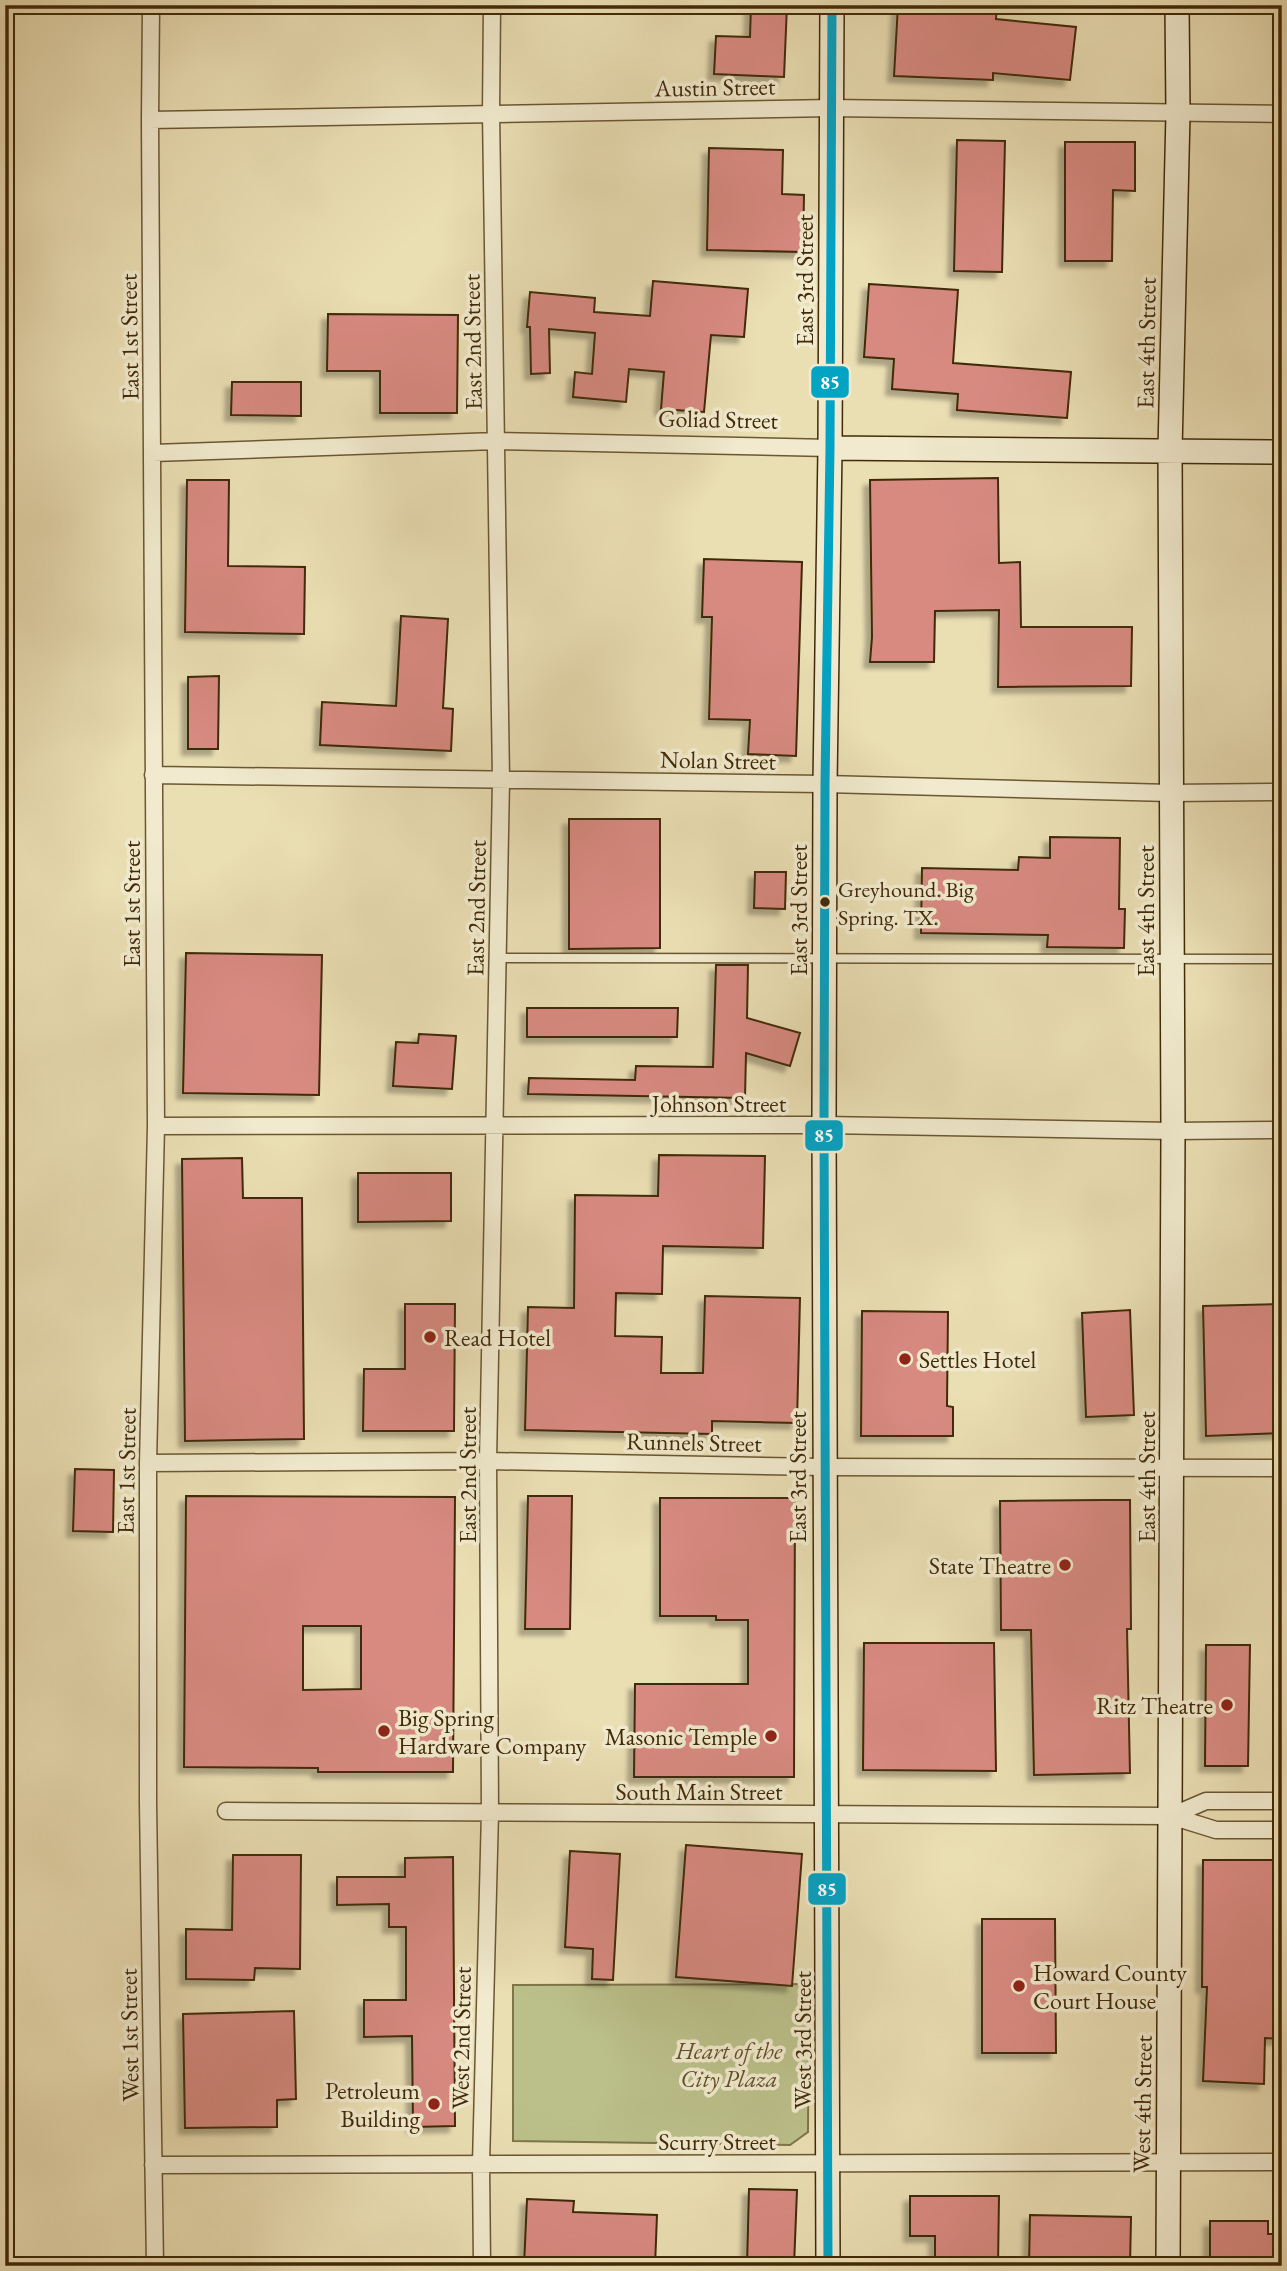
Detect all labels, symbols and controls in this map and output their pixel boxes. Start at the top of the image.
street label: Austin Street [653,70,776,104]
street label: East 3rd Street [789,214,820,346]
street label: East 1st Street [112,273,146,401]
street label: East 2nd Street [455,273,489,410]
street label: East 4th Street [1129,277,1163,409]
line badge: 85 [810,365,850,399]
text: 85 [820,370,840,395]
street label: Goliad Street [658,402,779,436]
street label: Nolan Street [660,743,777,777]
street label: East 2nd Street [459,839,493,976]
street label: East 1st Street [116,840,147,967]
street label: East 3rd Street [783,844,814,976]
street label: East 4th Street [1130,845,1161,977]
place label: Greyhound. Big Spring. TX. [838,875,974,932]
marker: Greyhound. Big Spring. TX. [818,895,832,909]
street label: Johnson Street [650,1088,787,1119]
line badge: 85 [804,1119,844,1152]
text: 85 [814,1123,834,1148]
place label: Read Hotel [444,1322,551,1353]
marker: Read Hotel [422,1329,438,1345]
place label: Settles Hotel [919,1344,1036,1375]
marker: Settles Hotel [897,1351,913,1367]
street label: East 2nd Street [452,1406,483,1543]
street label: East 1st Street [109,1407,143,1535]
street label: East 3rd Street [782,1411,813,1543]
street label: East 4th Street [1131,1411,1162,1543]
street label: Runnels Street [626,1425,762,1459]
place label: State Theatre [929,1550,1051,1581]
marker: State Theatre [1057,1557,1073,1573]
place label: Ritz Theatre [1096,1690,1213,1721]
marker: Ritz Theatre [1219,1697,1235,1713]
place label: Big Spring Hardware Company [398,1702,587,1761]
place label: Masonic Temple [605,1721,757,1752]
marker: Big Spring Hardware Company [376,1723,392,1739]
marker: Masonic Temple [763,1728,779,1744]
street label: South Main Street [615,1776,783,1807]
line badge: 85 [807,1872,847,1906]
text: 85 [817,1877,837,1902]
place label: Howard County Court House [1033,1957,1187,2016]
street label: West 2nd Street [444,1966,478,2110]
street label: West 1st Street [112,1968,146,2102]
street label: West 3rd Street [787,1970,818,2109]
marker: Howard County Court House [1011,1978,1027,1994]
street label: West 4th Street [1125,2034,1159,2173]
park label: Heart of the City Plaza [675,2035,783,2094]
place label: Petroleum Building [325,2075,421,2134]
marker: Petroleum Building [426,2096,442,2112]
street label: Scurry Street [658,2126,776,2157]

